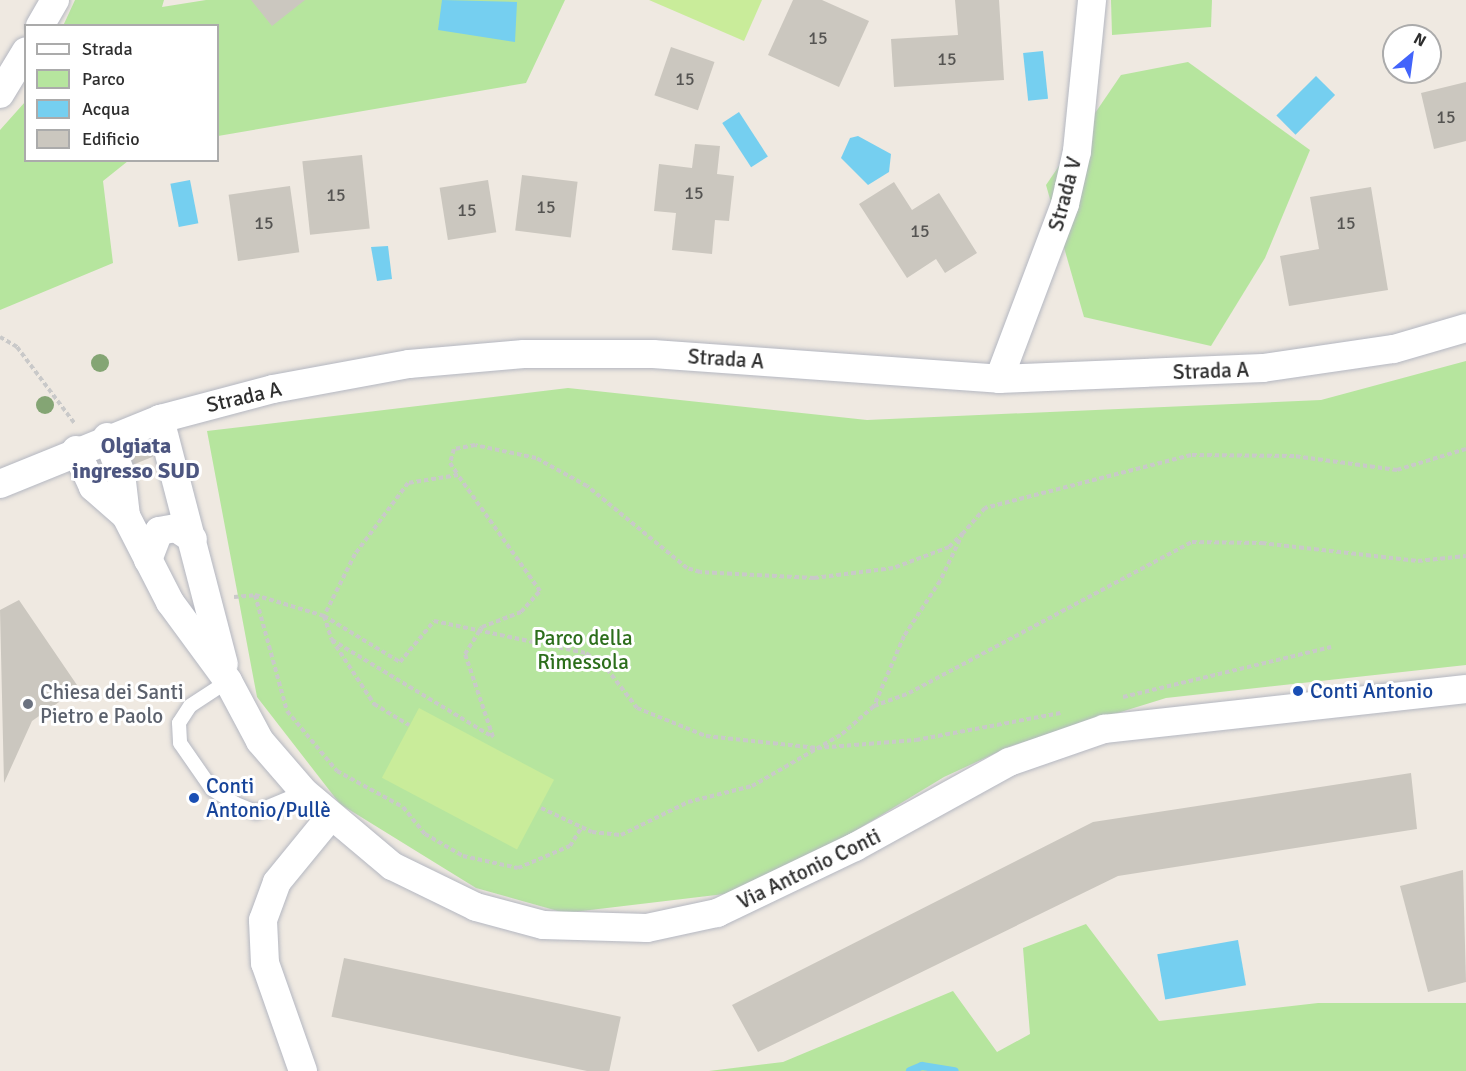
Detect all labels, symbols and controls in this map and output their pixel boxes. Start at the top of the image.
legend [24,24,219,162]
north arrow [1382,24,1442,84]
house number: 15 [808,27,828,49]
text: N [1410,29,1429,51]
text: Strada [82,38,133,60]
house number: 15 [937,48,957,70]
text: Parco [82,68,125,90]
house number: 15 [675,68,695,90]
text: Acqua [82,98,130,120]
house number: 15 [1436,106,1456,128]
text: Edificio [82,128,140,150]
street label: Strada V [1043,154,1087,234]
house number: 15 [684,182,704,204]
house number: 15 [326,184,346,206]
house number: 15 [536,196,556,218]
house number: 15 [457,199,477,221]
house number: 15 [254,212,274,234]
house number: 15 [1336,212,1356,234]
house number: 15 [910,220,930,242]
street label: Strada A [687,344,765,374]
street label: Strada A [1172,357,1250,385]
street label: Strada A [204,376,284,418]
district label: Olgiata ingresso SUD [72,432,200,484]
park label: Parco della Rimessola [533,625,633,675]
place label: Conti Antonio [1310,678,1433,704]
place label: Chiesa dei Santi Pietro e Paolo [40,679,184,729]
marker: Conti Antonio [1291,684,1305,698]
marker: Chiesa dei Santi Pietro e Paolo [21,697,35,711]
place label: Conti Antonio/Pullè [206,773,331,823]
marker: Conti Antonio/Pullè [187,791,201,805]
street label: Via Antonio Conti [733,823,885,915]

